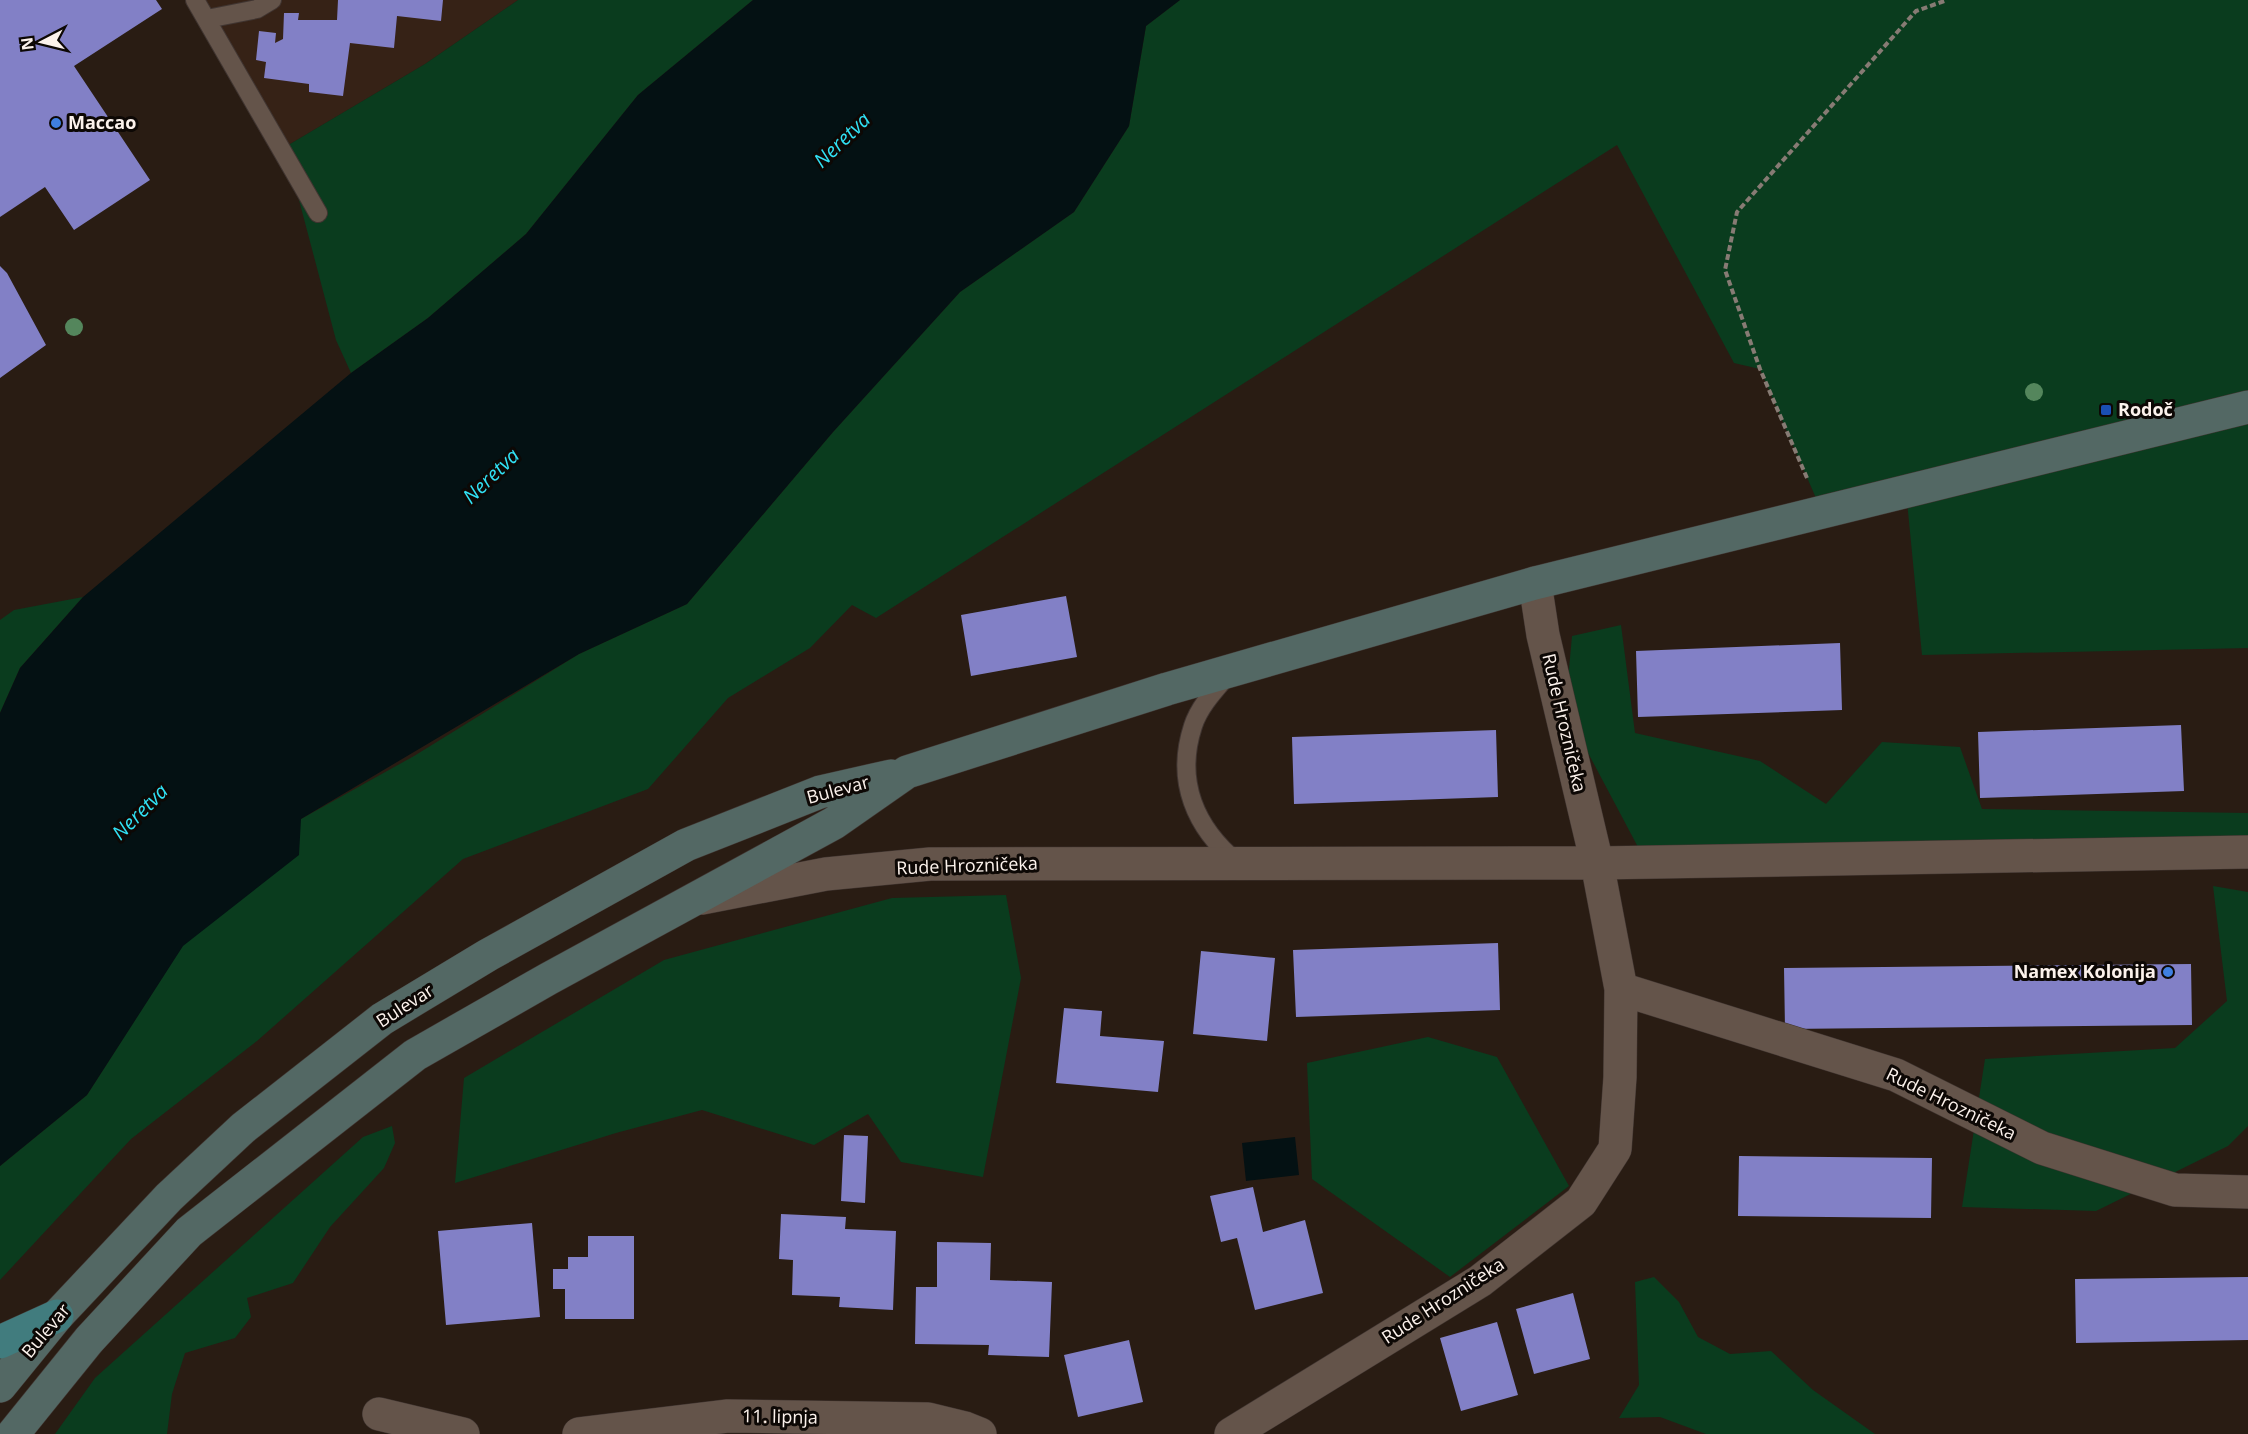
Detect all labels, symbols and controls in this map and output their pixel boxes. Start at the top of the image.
north arrow [12,12,72,72]
text: N [15,36,39,52]
water label: Neretva [807,106,876,173]
place label: Maccao [68,110,136,134]
marker: Maccao [49,116,63,130]
place label: Rodoč [2118,397,2174,421]
marker: Rodoč [2099,403,2113,417]
water label: Neretva [456,442,525,509]
street label: Rude Hrozničeka [1537,651,1593,794]
street label: Bulevar [804,769,872,809]
water label: Neretva [106,778,174,846]
street label: Rude Hrozničeka [896,851,1038,879]
place label: Namex Kolonija [2014,959,2156,983]
marker: Namex Kolonija [2161,965,2175,979]
street label: Bulevar [371,977,438,1033]
street label: Rude Hrozničeka [1883,1061,2020,1145]
street label: Rude Hrozničeka [1377,1252,1508,1349]
street label: Bulevar [16,1298,75,1362]
street label: 11. lipnja [742,1403,818,1429]

